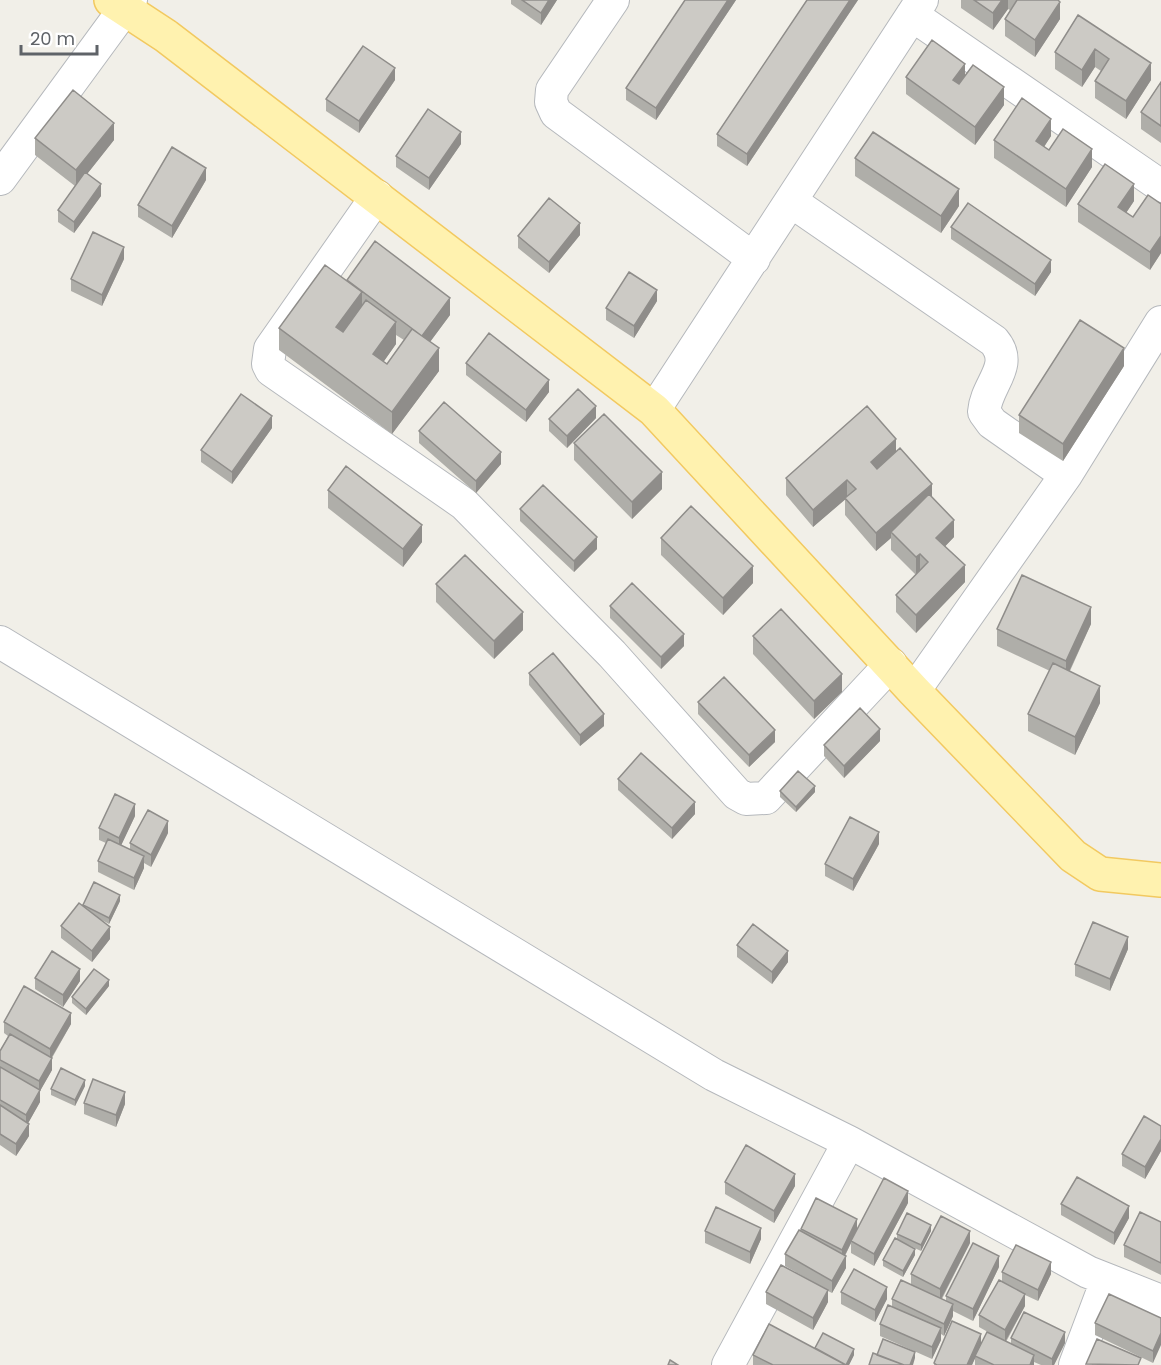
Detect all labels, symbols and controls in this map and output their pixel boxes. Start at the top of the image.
scale bar [21,18,98,56]
text: 20 m [30,26,75,51]

